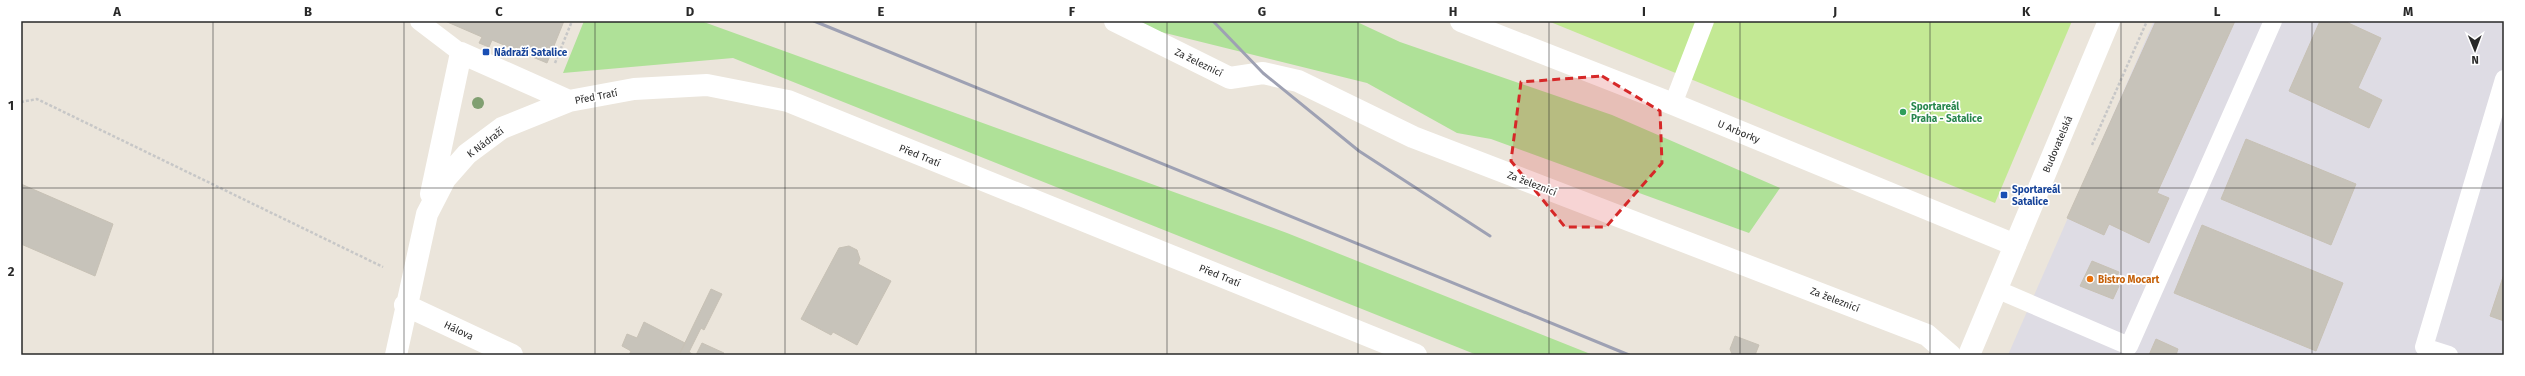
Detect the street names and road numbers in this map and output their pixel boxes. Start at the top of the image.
street label: Za železnicí [1173,45,1225,80]
street label: Před Tratí [574,86,619,107]
street label: Budovatelská [2041,114,2075,175]
street label: U Arborky [1716,118,1762,146]
street label: K Nádraží [464,124,506,161]
street label: Před Tratí [897,141,943,170]
street label: Za železnicí [1505,168,1559,199]
street label: Před Tratí [1197,261,1243,290]
street label: Za železnicí [1808,284,1862,315]
street label: Hálova [442,319,475,343]

